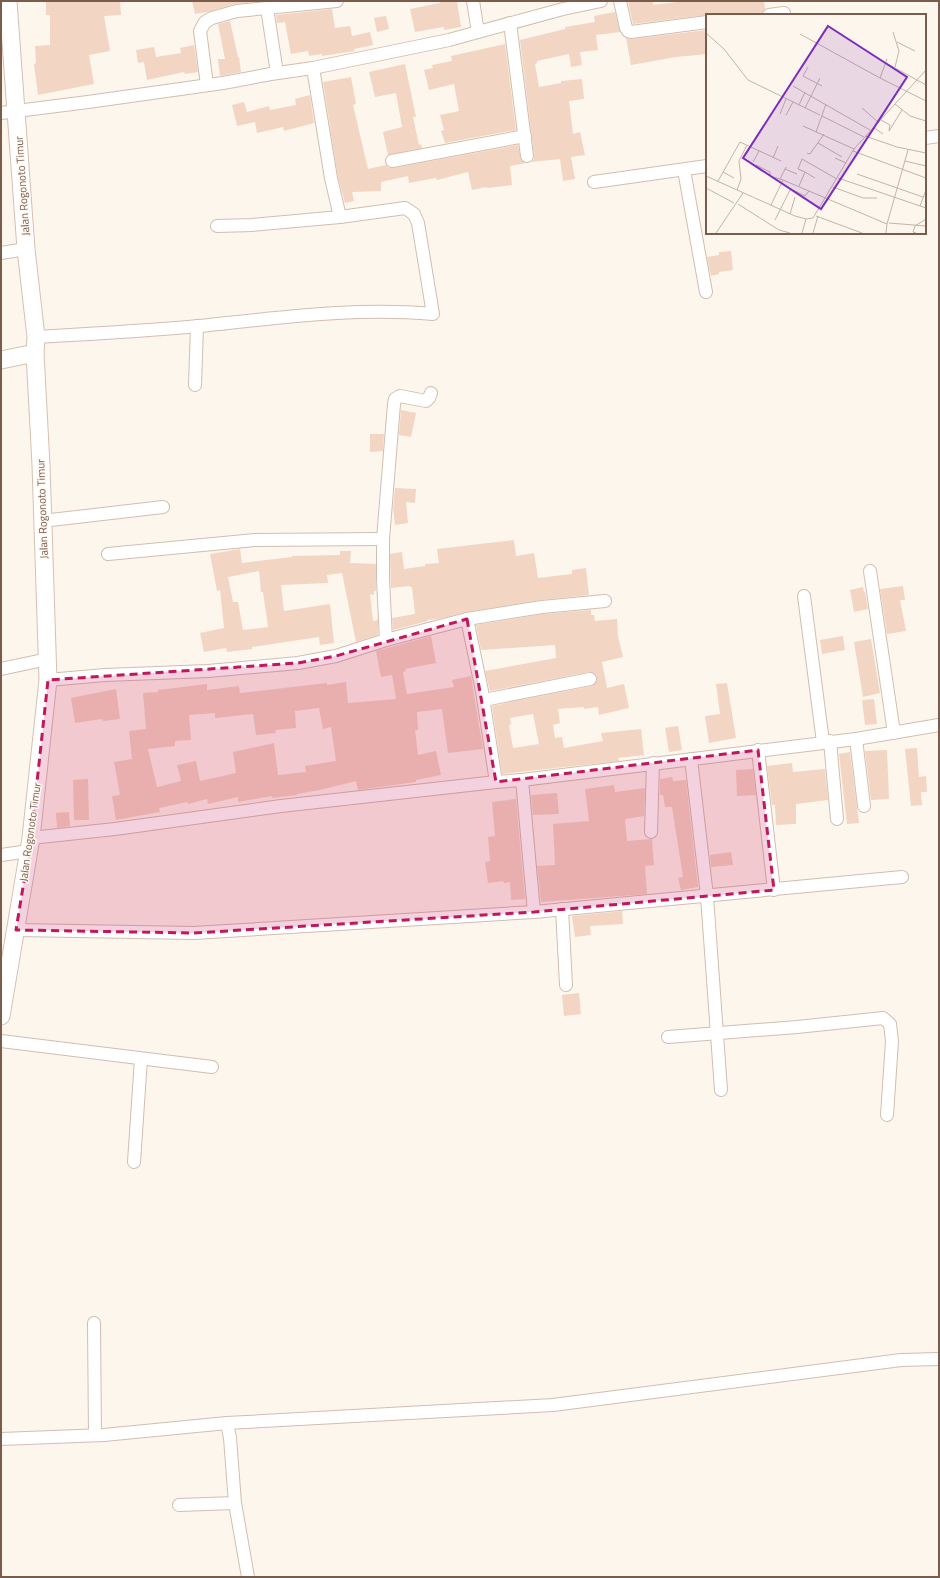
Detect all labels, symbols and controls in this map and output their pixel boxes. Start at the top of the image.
inset map [706,14,926,234]
street label: Jalan Rogonoto Timur [11,135,33,236]
street label: Jalan Rogonoto Timur [32,459,52,559]
street label: Jalan Rogonoto Timur [15,781,45,883]

